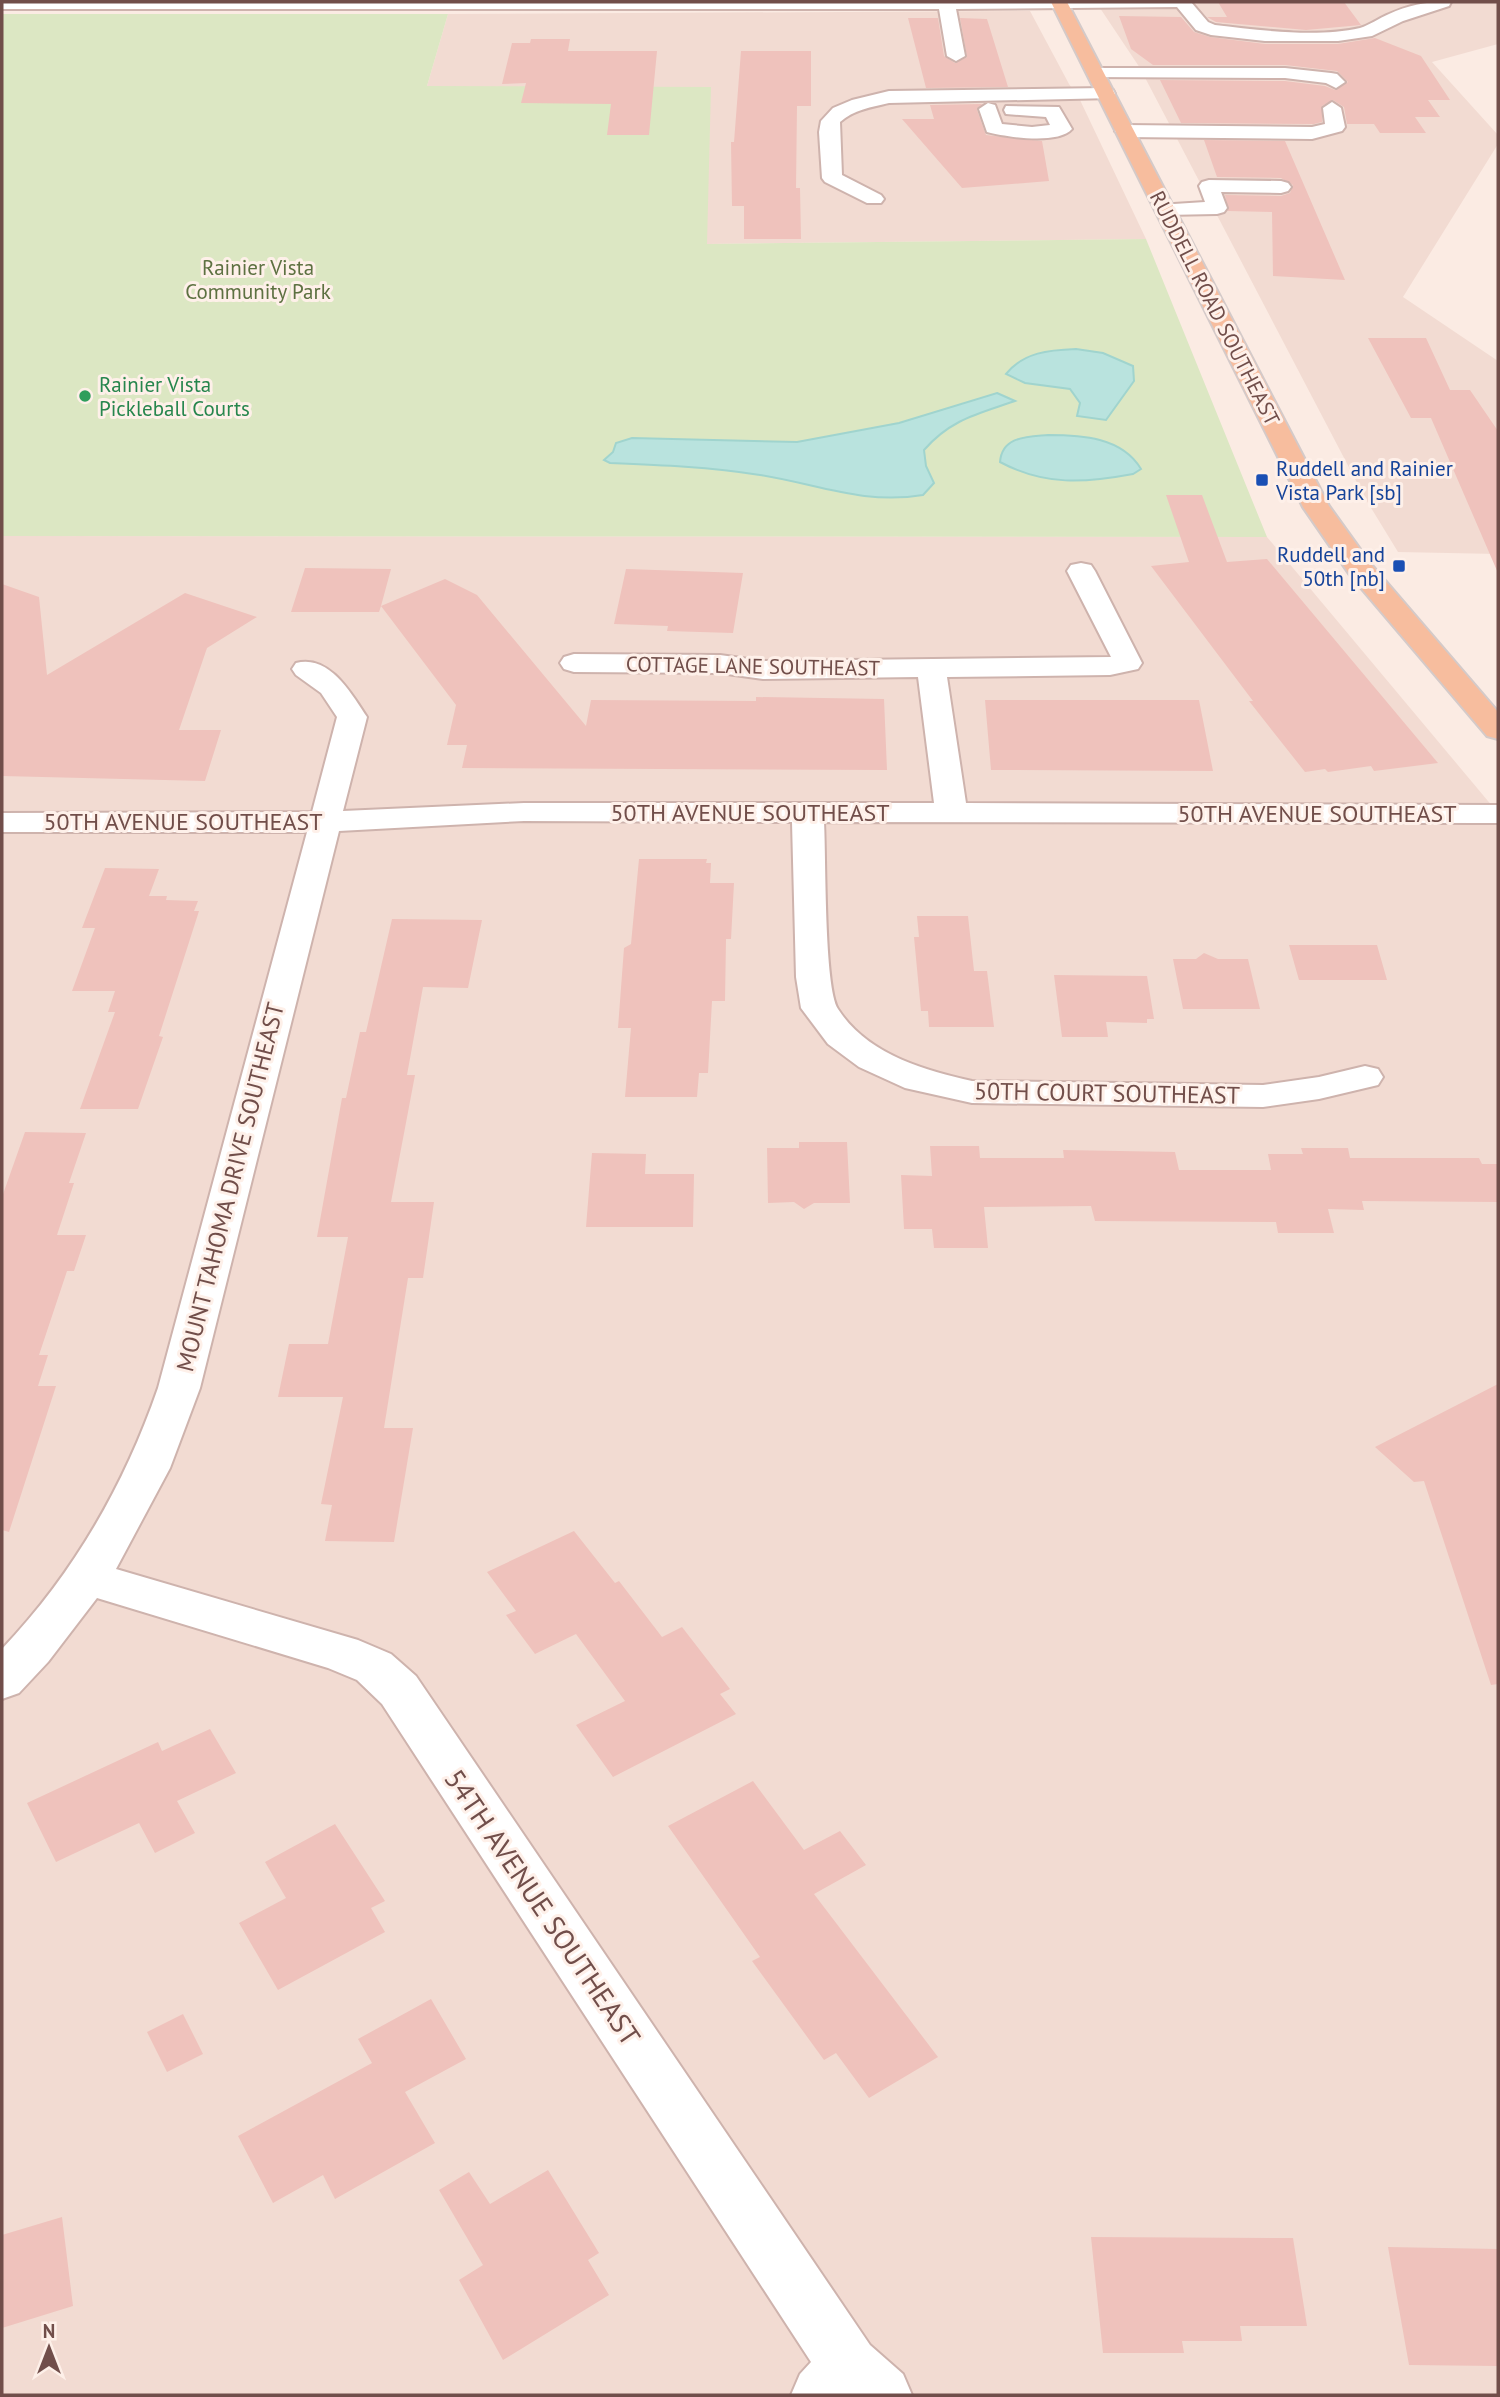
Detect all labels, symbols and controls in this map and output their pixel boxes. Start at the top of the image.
street label: RUDDELL ROAD SOUTHEAST [1144,186,1286,430]
park label: Rainier Vista Community Park [185,254,331,305]
place label: Rainier Vista Pickleball Courts [99,371,250,422]
marker: Rainier Vista Pickleball Courts [77,388,93,404]
place label: Ruddell and Rainier Vista Park [sb] [1275,455,1453,506]
marker: Ruddell and Rainier Vista Park [sb] [1254,472,1270,488]
place label: Ruddell and 50th [nb] [1277,541,1385,592]
marker: Ruddell and 50th [nb] [1391,558,1407,574]
street label: COTTAGE LANE SOUTHEAST [626,650,881,682]
street label: 50TH AVENUE SOUTHEAST [611,797,890,828]
street label: 50TH AVENUE SOUTHEAST [1178,798,1457,829]
street label: 50TH AVENUE SOUTHEAST [44,806,323,837]
street label: MOUNT TAHOMA DRIVE SOUTHEAST [169,999,291,1375]
street label: 50TH COURT SOUTHEAST [974,1075,1240,1111]
street label: 54TH AVENUE SOUTHEAST [437,1762,650,2053]
north arrow [14,2313,84,2383]
text: N [43,2319,55,2343]

